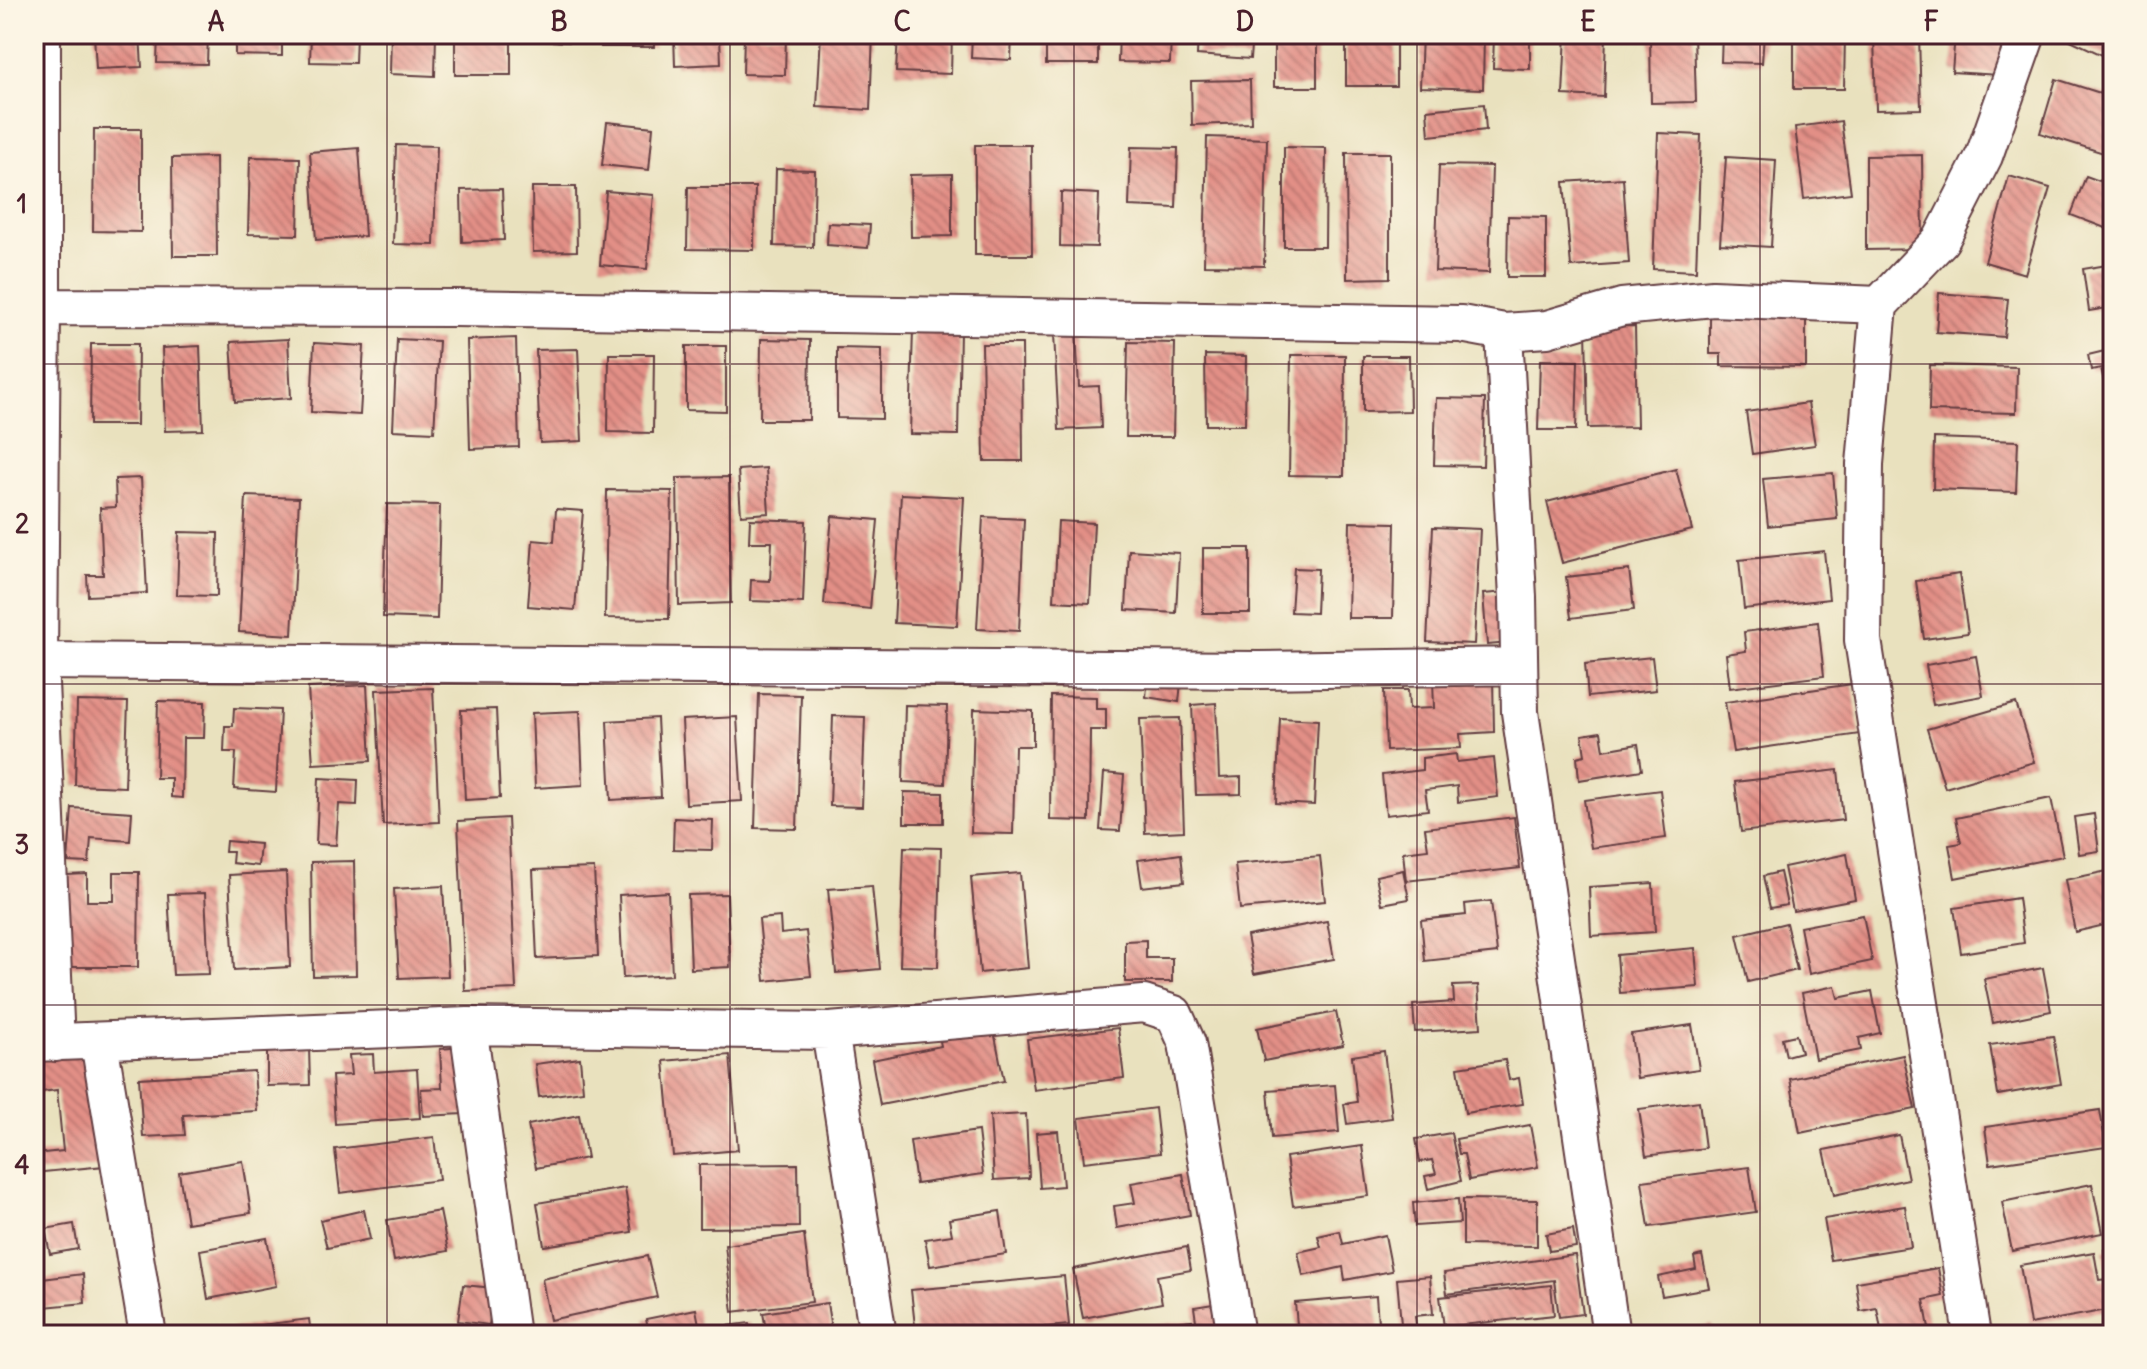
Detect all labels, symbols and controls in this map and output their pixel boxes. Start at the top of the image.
text: A [208,5,225,38]
text: B [550,5,568,38]
text: C [893,5,911,38]
text: D [1236,5,1254,38]
text: E [1580,5,1596,38]
text: F [1924,5,1939,38]
text: 1 [17,187,27,220]
text: 2 [15,507,29,540]
text: 3 [15,828,29,861]
text: 4 [14,1148,30,1181]

